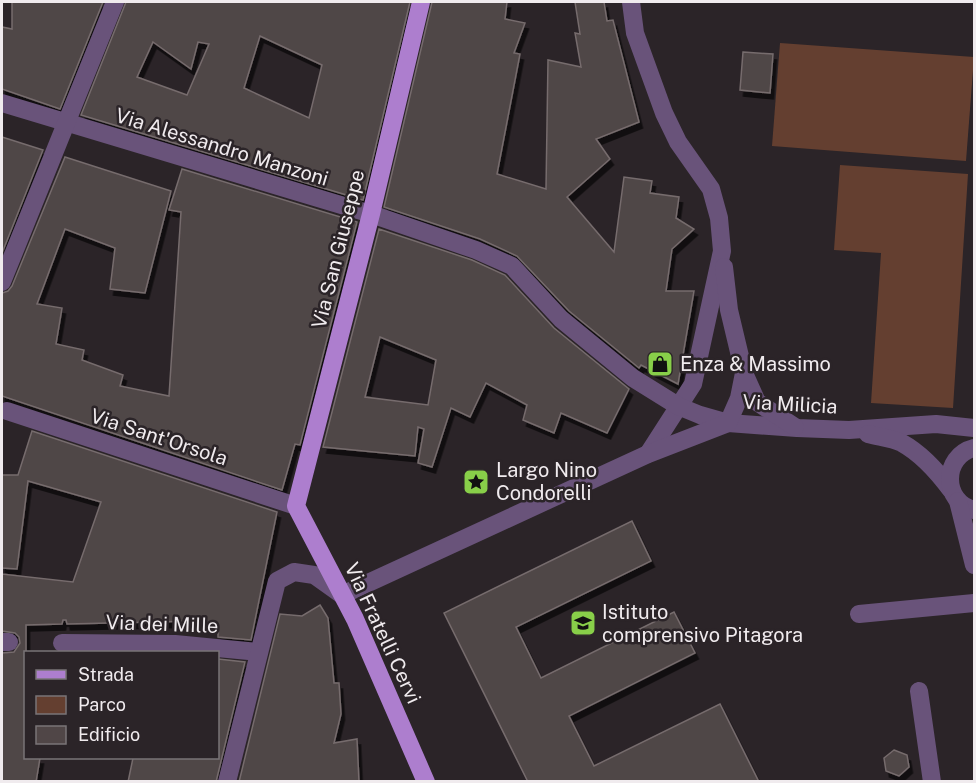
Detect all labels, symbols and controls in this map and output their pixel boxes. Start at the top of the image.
street label: Via Alessandro Manzoni [113,103,331,191]
street label: Via San Giuseppe [307,167,369,331]
shop icon: Enza & Massimo [645,349,675,379]
place label: Enza & Massimo [680,352,831,376]
street label: Via Milicia [742,390,838,418]
street label: Via Sant'Orsola [87,404,231,470]
place label: Largo Nino Condorelli [496,458,597,505]
place icon: Largo Nino Condorelli [461,467,491,497]
street label: Via Fratelli Cervi [340,559,426,707]
place label: Istituto comprensivo Pitagora [602,600,803,647]
school or university icon: Istituto comprensivo Pitagora [568,608,598,638]
street label: Via dei Mille [105,610,219,638]
legend [24,651,219,759]
text: Strada [78,664,134,685]
text: Parco [78,694,126,715]
text: Edificio [78,724,140,745]

